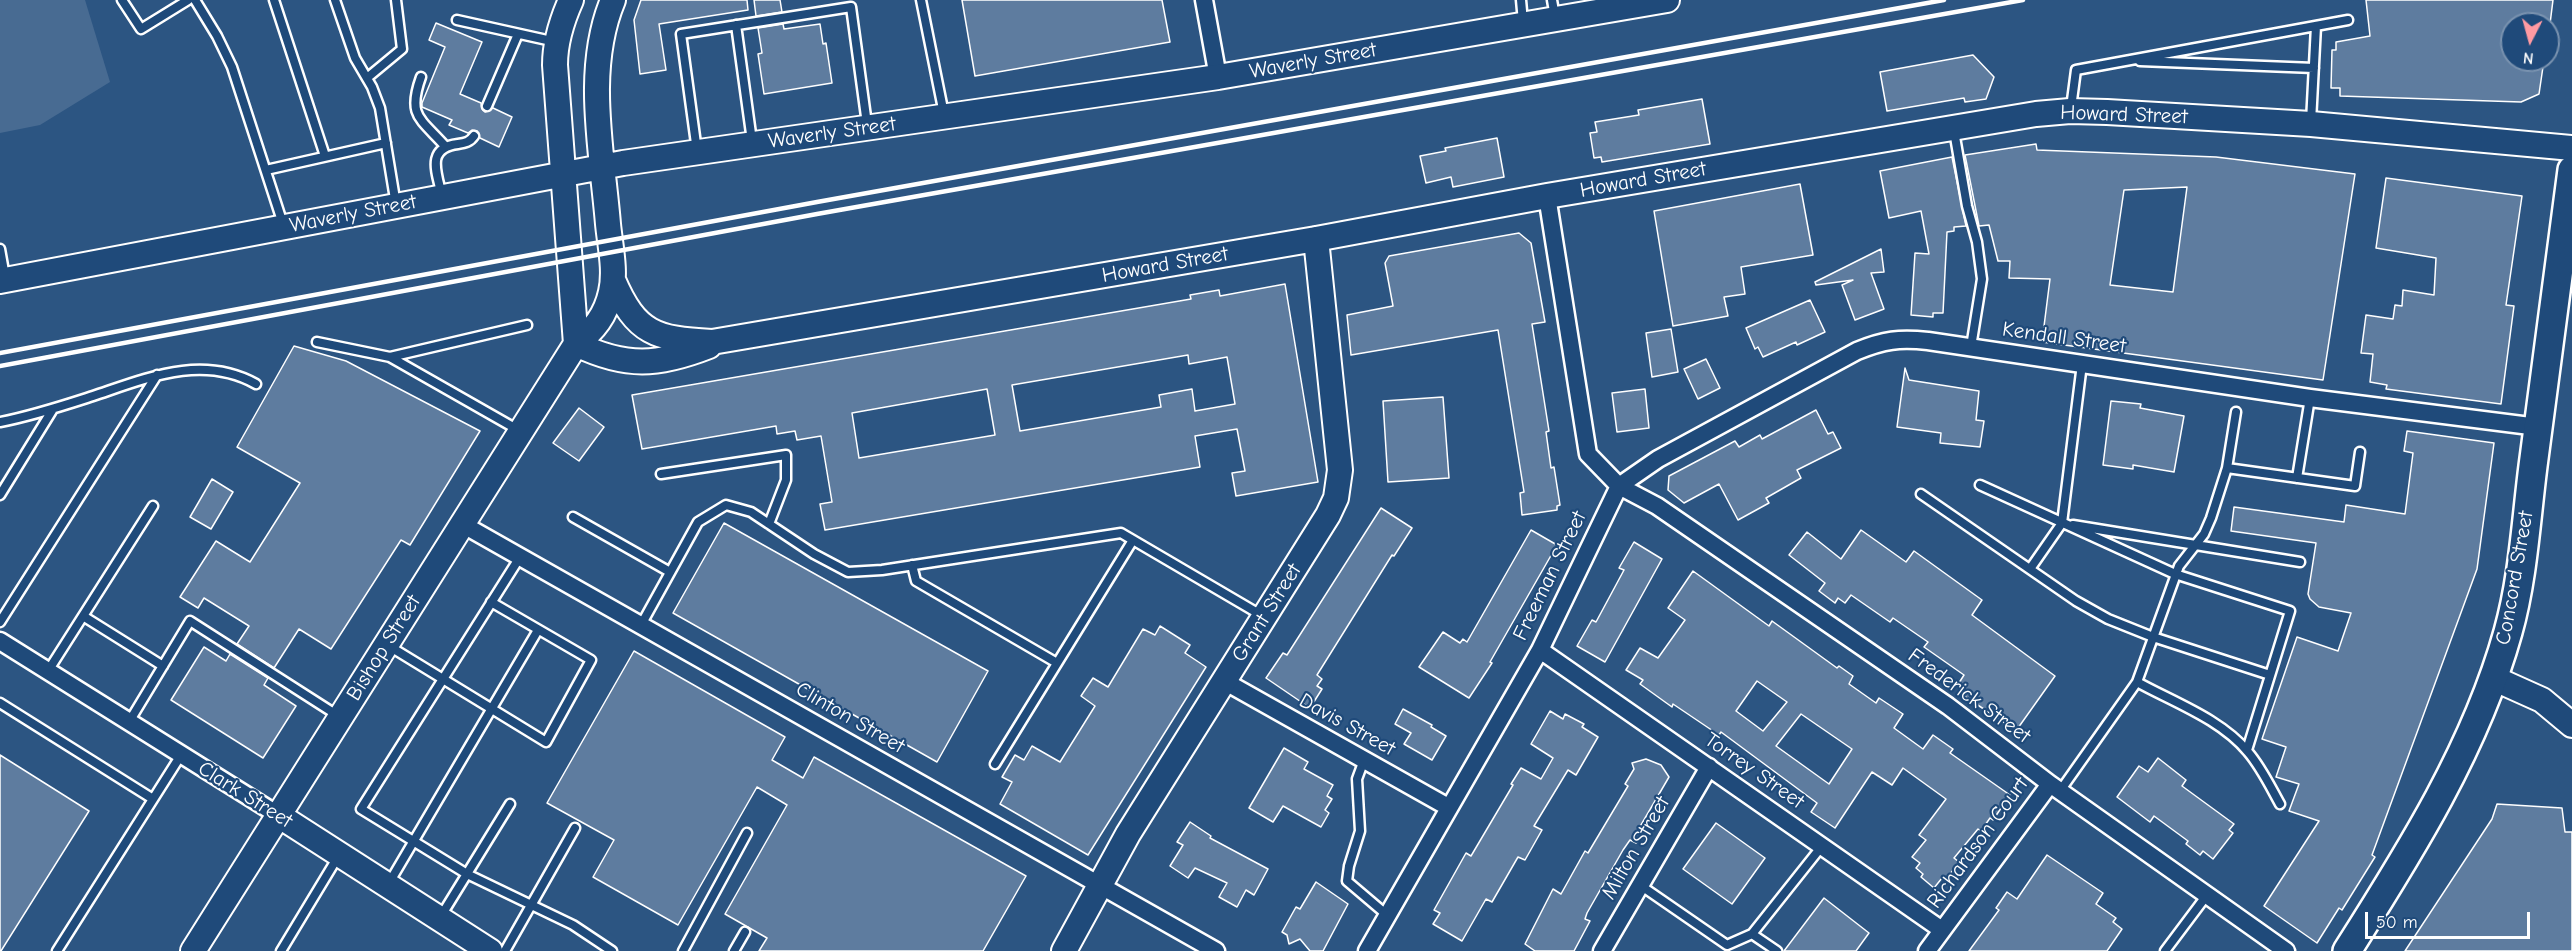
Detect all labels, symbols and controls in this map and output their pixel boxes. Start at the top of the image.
north arrow [2500,12,2560,72]
street label: Waverly Street [1248,37,1378,85]
text: N [2522,48,2534,67]
street label: Howard Street [2060,100,2188,130]
street label: Waverly Street [767,112,897,154]
street label: Howard Street [1578,157,1708,203]
street label: Waverly Street [288,189,418,239]
street label: Howard Street [1100,242,1230,288]
street label: Kendall Street [2001,317,2127,359]
street label: Freeman Street [1508,507,1592,645]
street label: Concord Street [2491,509,2539,647]
street label: Grant Street [1227,559,1307,667]
street label: Bishop Street [342,591,426,705]
street label: Frederick Street [1903,643,2035,749]
street label: Clinton Street [791,677,909,759]
street label: Davis Street [1295,688,1399,762]
street label: Torrey Street [1699,727,1809,815]
street label: Clark Street [193,756,297,834]
street label: Richardson Court [1922,773,2034,913]
street label: Milton Street [1596,792,1676,904]
scale bar [2368,900,2533,938]
text: 50 m [2376,912,2418,933]

